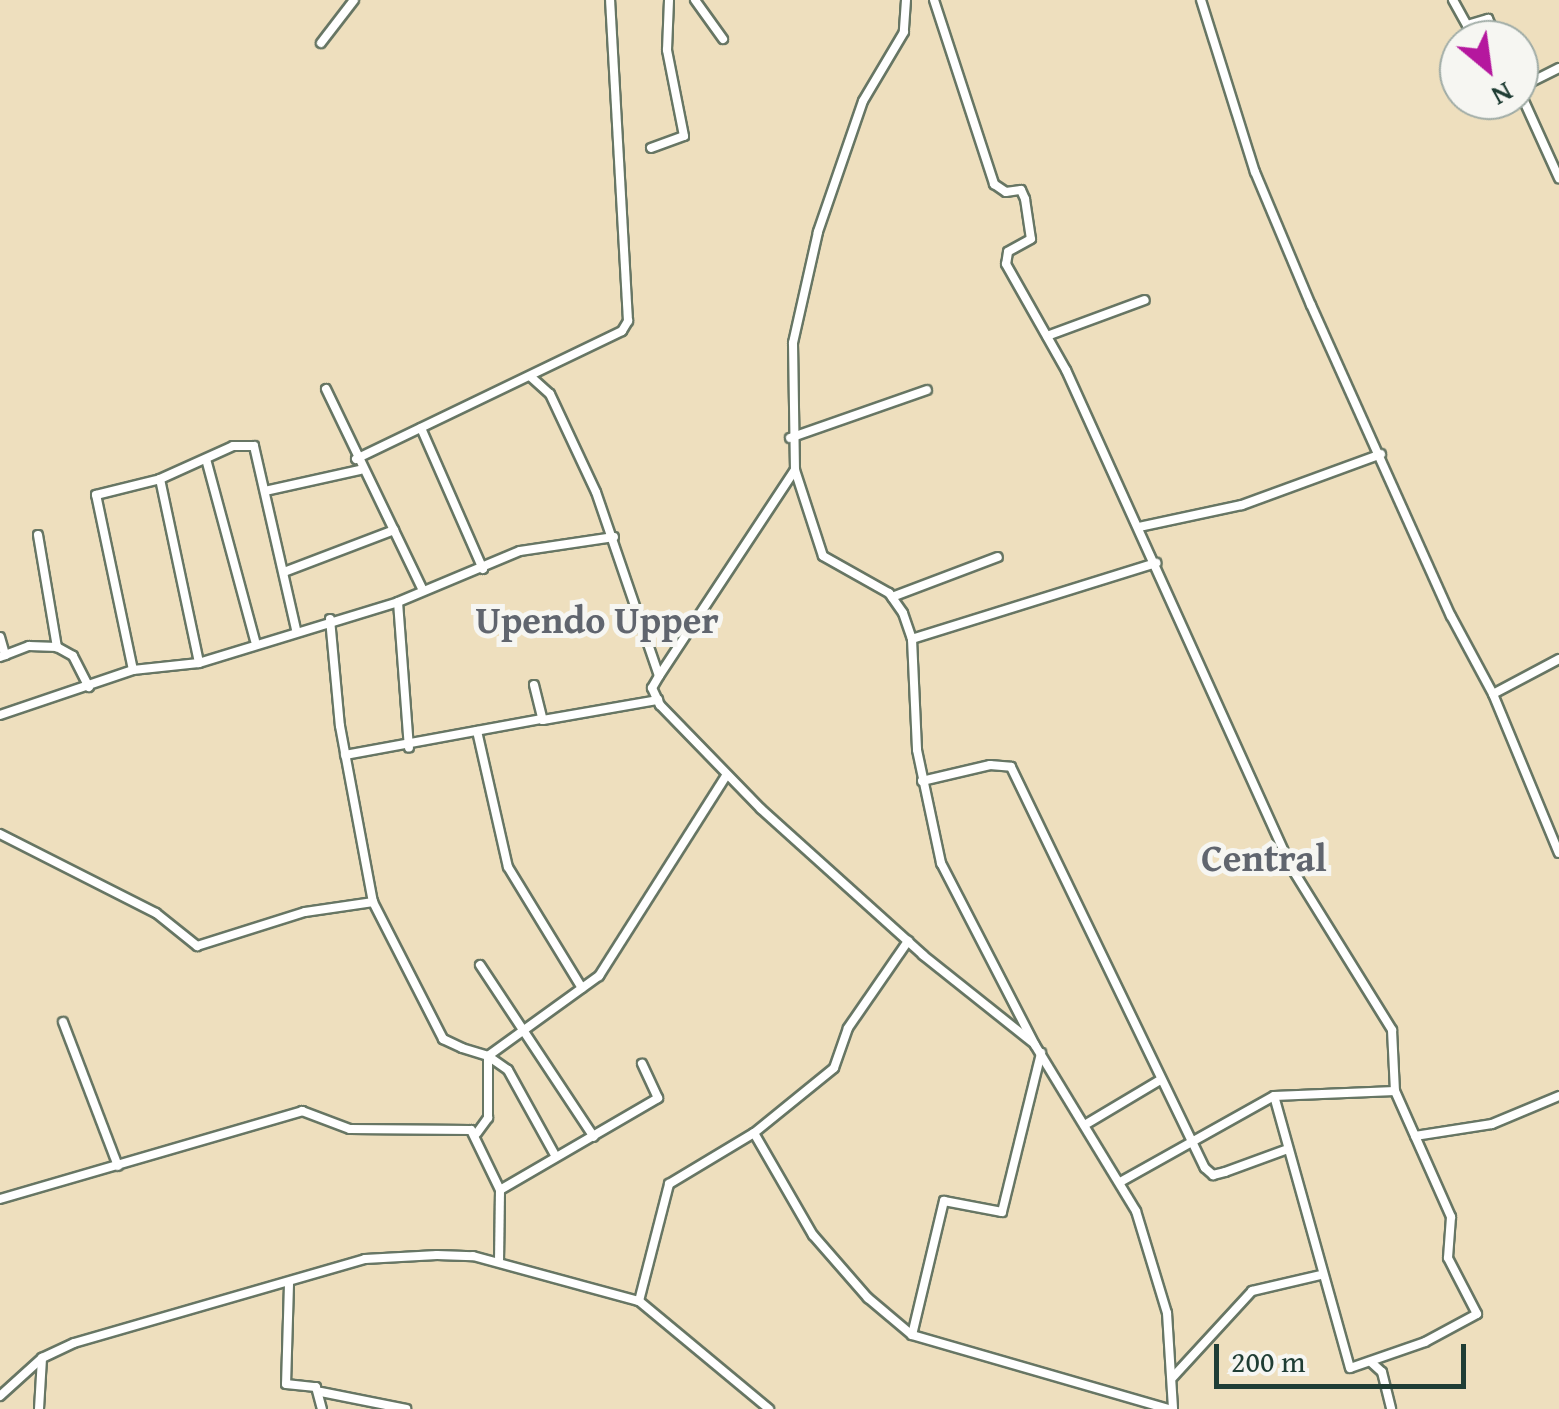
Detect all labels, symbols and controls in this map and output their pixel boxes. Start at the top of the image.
north arrow [1439,20,1539,120]
text: N [1485,72,1521,117]
district label: Upendo Upper [475,597,719,643]
district label: Central [1201,835,1327,881]
scale bar [1219,1324,1472,1386]
text: 200 m [1231,1339,1305,1383]

